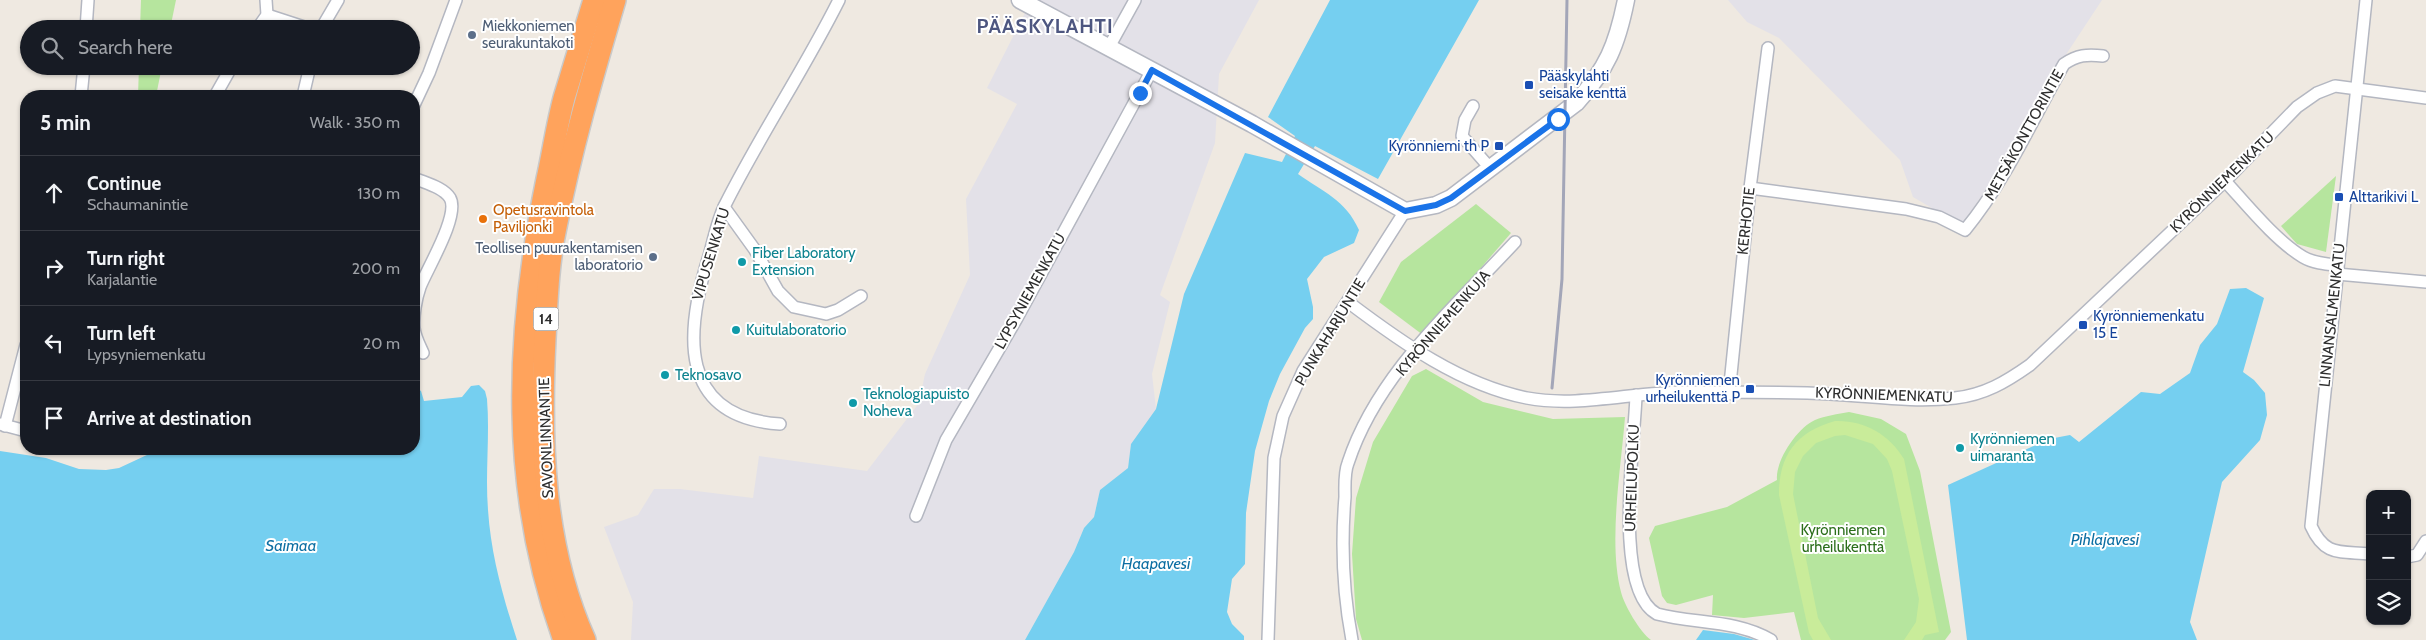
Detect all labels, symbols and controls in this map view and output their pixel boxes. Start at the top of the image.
district label: PÄÄSKYLAHTI [976,14,1114,38]
place label: Miekkoniemen seurakuntakoti [482,17,575,52]
search box [20,20,420,75]
marker: Miekkoniemen seurakuntakoti [466,29,478,41]
icon: search [38,34,66,62]
text: Search here [78,36,172,59]
street label: METSÄKONTTORINTIE [1980,66,2068,204]
place label: Pääskylahti seisake kenttä [1539,67,1627,102]
marker: Pääskylahti seisake kenttä [1523,79,1535,91]
route end [1129,82,1152,105]
route start [1547,108,1570,131]
text: 5 min [40,110,91,135]
text: Walk · 350 m [310,113,400,132]
street label: KYRÖNNIEMENKATU [2166,128,2278,236]
place label: Kyrönniemi th P [1389,137,1489,155]
marker: Kyrönniemi th P [1493,140,1505,152]
text: Continue [87,172,161,195]
icon: ahead [40,179,68,207]
text: 130 m [357,184,400,203]
street label: KERHOTIE [1734,186,1758,256]
place label: Alttarikivi L [2349,188,2419,206]
marker: Alttarikivi L [2333,191,2345,203]
text: Schaumanintie [87,195,188,214]
place label: Opetusravintola Paviljonki [493,201,595,236]
street label: VIPUSENKATU [688,206,734,302]
marker: Opetusravintola Paviljonki [477,213,489,225]
street label: LYPSYNIEMENKATU [991,230,1069,352]
place label: Teollisen puurakentamisen laboratorio [475,239,643,274]
street label: LINNANSALMENKATU [2315,242,2349,388]
place label: Fiber Laboratory Extension [752,244,856,279]
text: Turn right [87,247,165,270]
marker: Teollisen puurakentamisen laboratorio [647,251,659,263]
icon: right [40,254,68,282]
marker: Fiber Laboratory Extension [736,256,748,268]
text: 200 m [352,259,400,278]
street label: KYRÖNNIEMENKUJA [1392,266,1494,380]
text: Karjalantie [87,270,157,289]
street label: PUNKAHARJUNTIE [1291,275,1369,389]
place label: Kyrönniemenkatu 15 E [2093,307,2204,342]
road number: 14 [534,308,558,330]
marker: Kyrönniemenkatu 15 E [2077,319,2089,331]
place label: Kuitulaboratorio [746,321,847,339]
text: Turn left [87,322,155,345]
marker: Kuitulaboratorio [730,324,742,336]
icon: left [40,329,68,357]
text: 20 m [363,334,400,353]
text: Lypsyniemenkatu [87,345,206,364]
place label: Teknosavo [675,366,741,384]
marker: Teknosavo [659,369,671,381]
place label: Kyrönniemen urheilukenttä P [1645,371,1740,406]
street label: SAVONLINNANTIE [535,377,557,499]
marker: Kyrönniemen urheilukenttä P [1744,383,1756,395]
street label: KYRÖNNIEMENKATU [1815,384,1953,406]
place label: Teknologiapuisto Noheva [863,385,970,420]
marker: Teknologiapuisto Noheva [847,397,859,409]
icon: arrive [40,404,68,432]
text: Arrive at destination [87,407,251,430]
street label: URHEILUPOLKU [1621,424,1643,532]
place label: Kyrönniemen uimaranta [1970,430,2055,465]
marker: Kyrönniemen uimaranta [1954,442,1966,454]
map controls [2366,490,2411,625]
button: + [2366,490,2411,535]
park label: Kyrönniemen urheilukenttä [1801,521,1885,556]
water label: Pihlajavesi [2071,530,2140,549]
button: − [2366,535,2411,580]
water label: Saimaa [266,536,316,555]
water label: Haapavesi [1122,554,1191,573]
button: layers [2366,580,2411,625]

